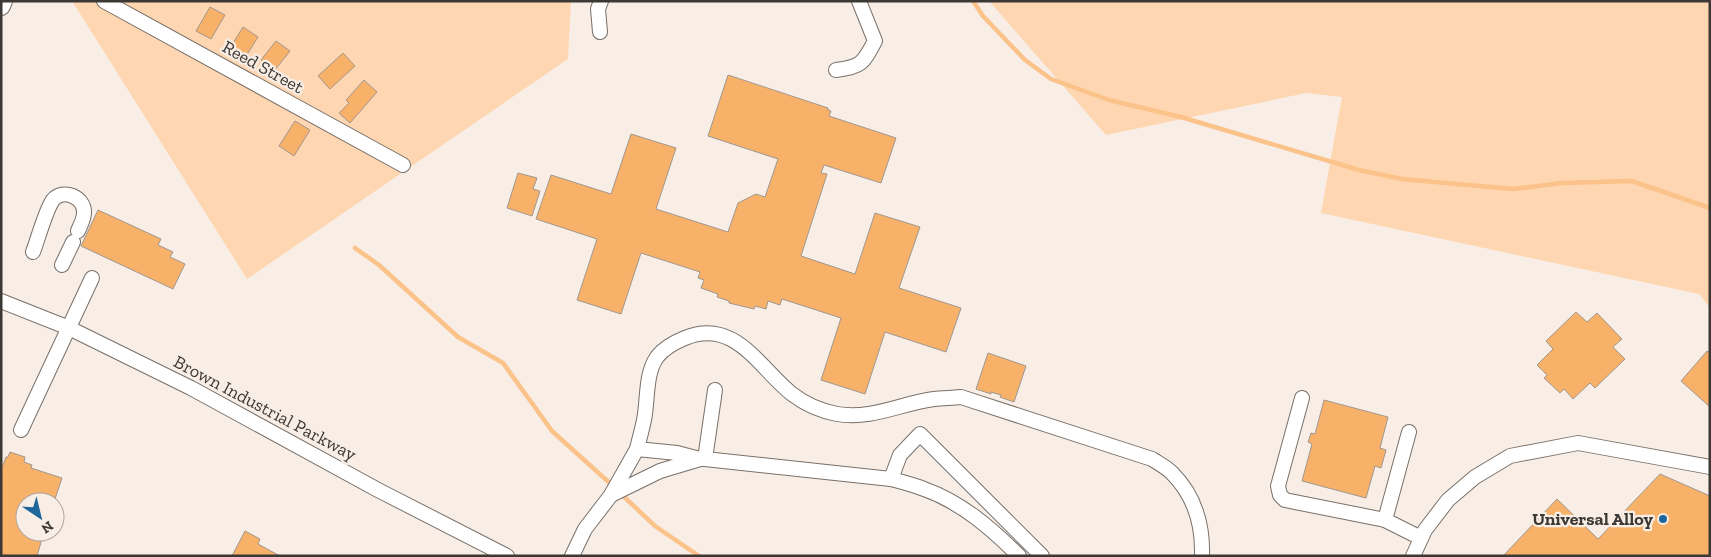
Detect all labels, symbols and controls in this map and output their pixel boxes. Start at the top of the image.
street label: Reed Street [219,36,308,98]
street label: Brown Industrial Parkway [170,351,361,466]
north arrow [15,492,65,542]
place label: Universal Alloy [1532,508,1653,530]
marker: Universal Alloy [1657,513,1669,525]
text: N [38,517,56,537]

